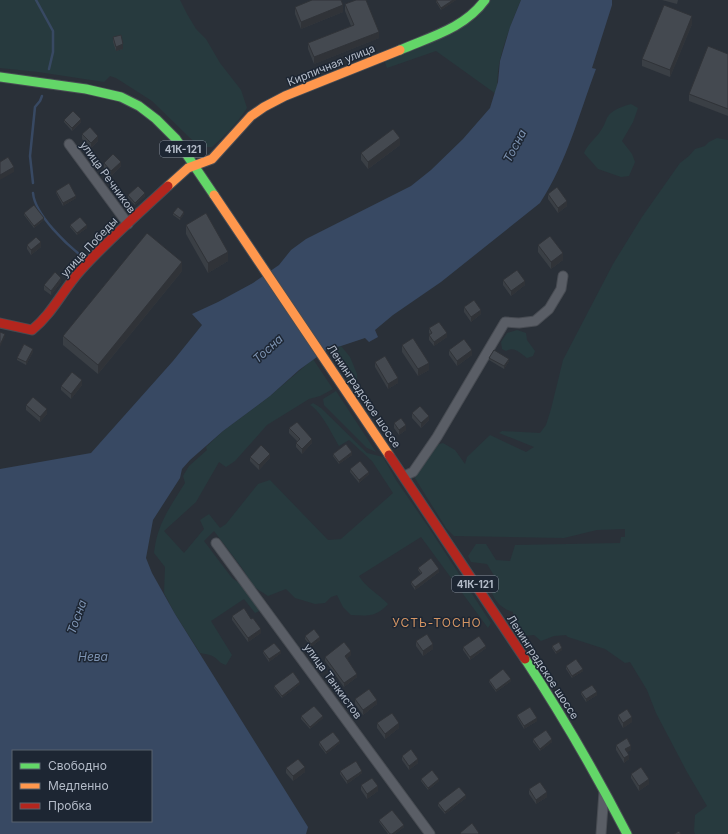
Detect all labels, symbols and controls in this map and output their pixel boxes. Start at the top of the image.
street label: Кирпичная улица [285,41,377,89]
water label: Тосна [500,127,529,165]
street label: улица Речников [77,138,139,216]
road number: 41К-121 [160,141,206,157]
street label: улица Победы [58,214,120,280]
water label: Тосна [250,331,286,366]
street label: Ленинградское шоссе [324,342,404,450]
road number: 41К-121 [452,576,498,592]
water label: Тосна [63,598,90,636]
street label: Ленинградское шоссе [504,612,582,722]
district label: УСТЬ-ТОСНО [392,615,482,630]
street label: улица Танкистов [301,641,365,721]
water label: Нева [78,649,108,664]
legend [12,750,152,822]
text: Свободно [48,758,107,773]
text: Медленно [48,778,109,793]
text: Пробка [48,798,92,813]

